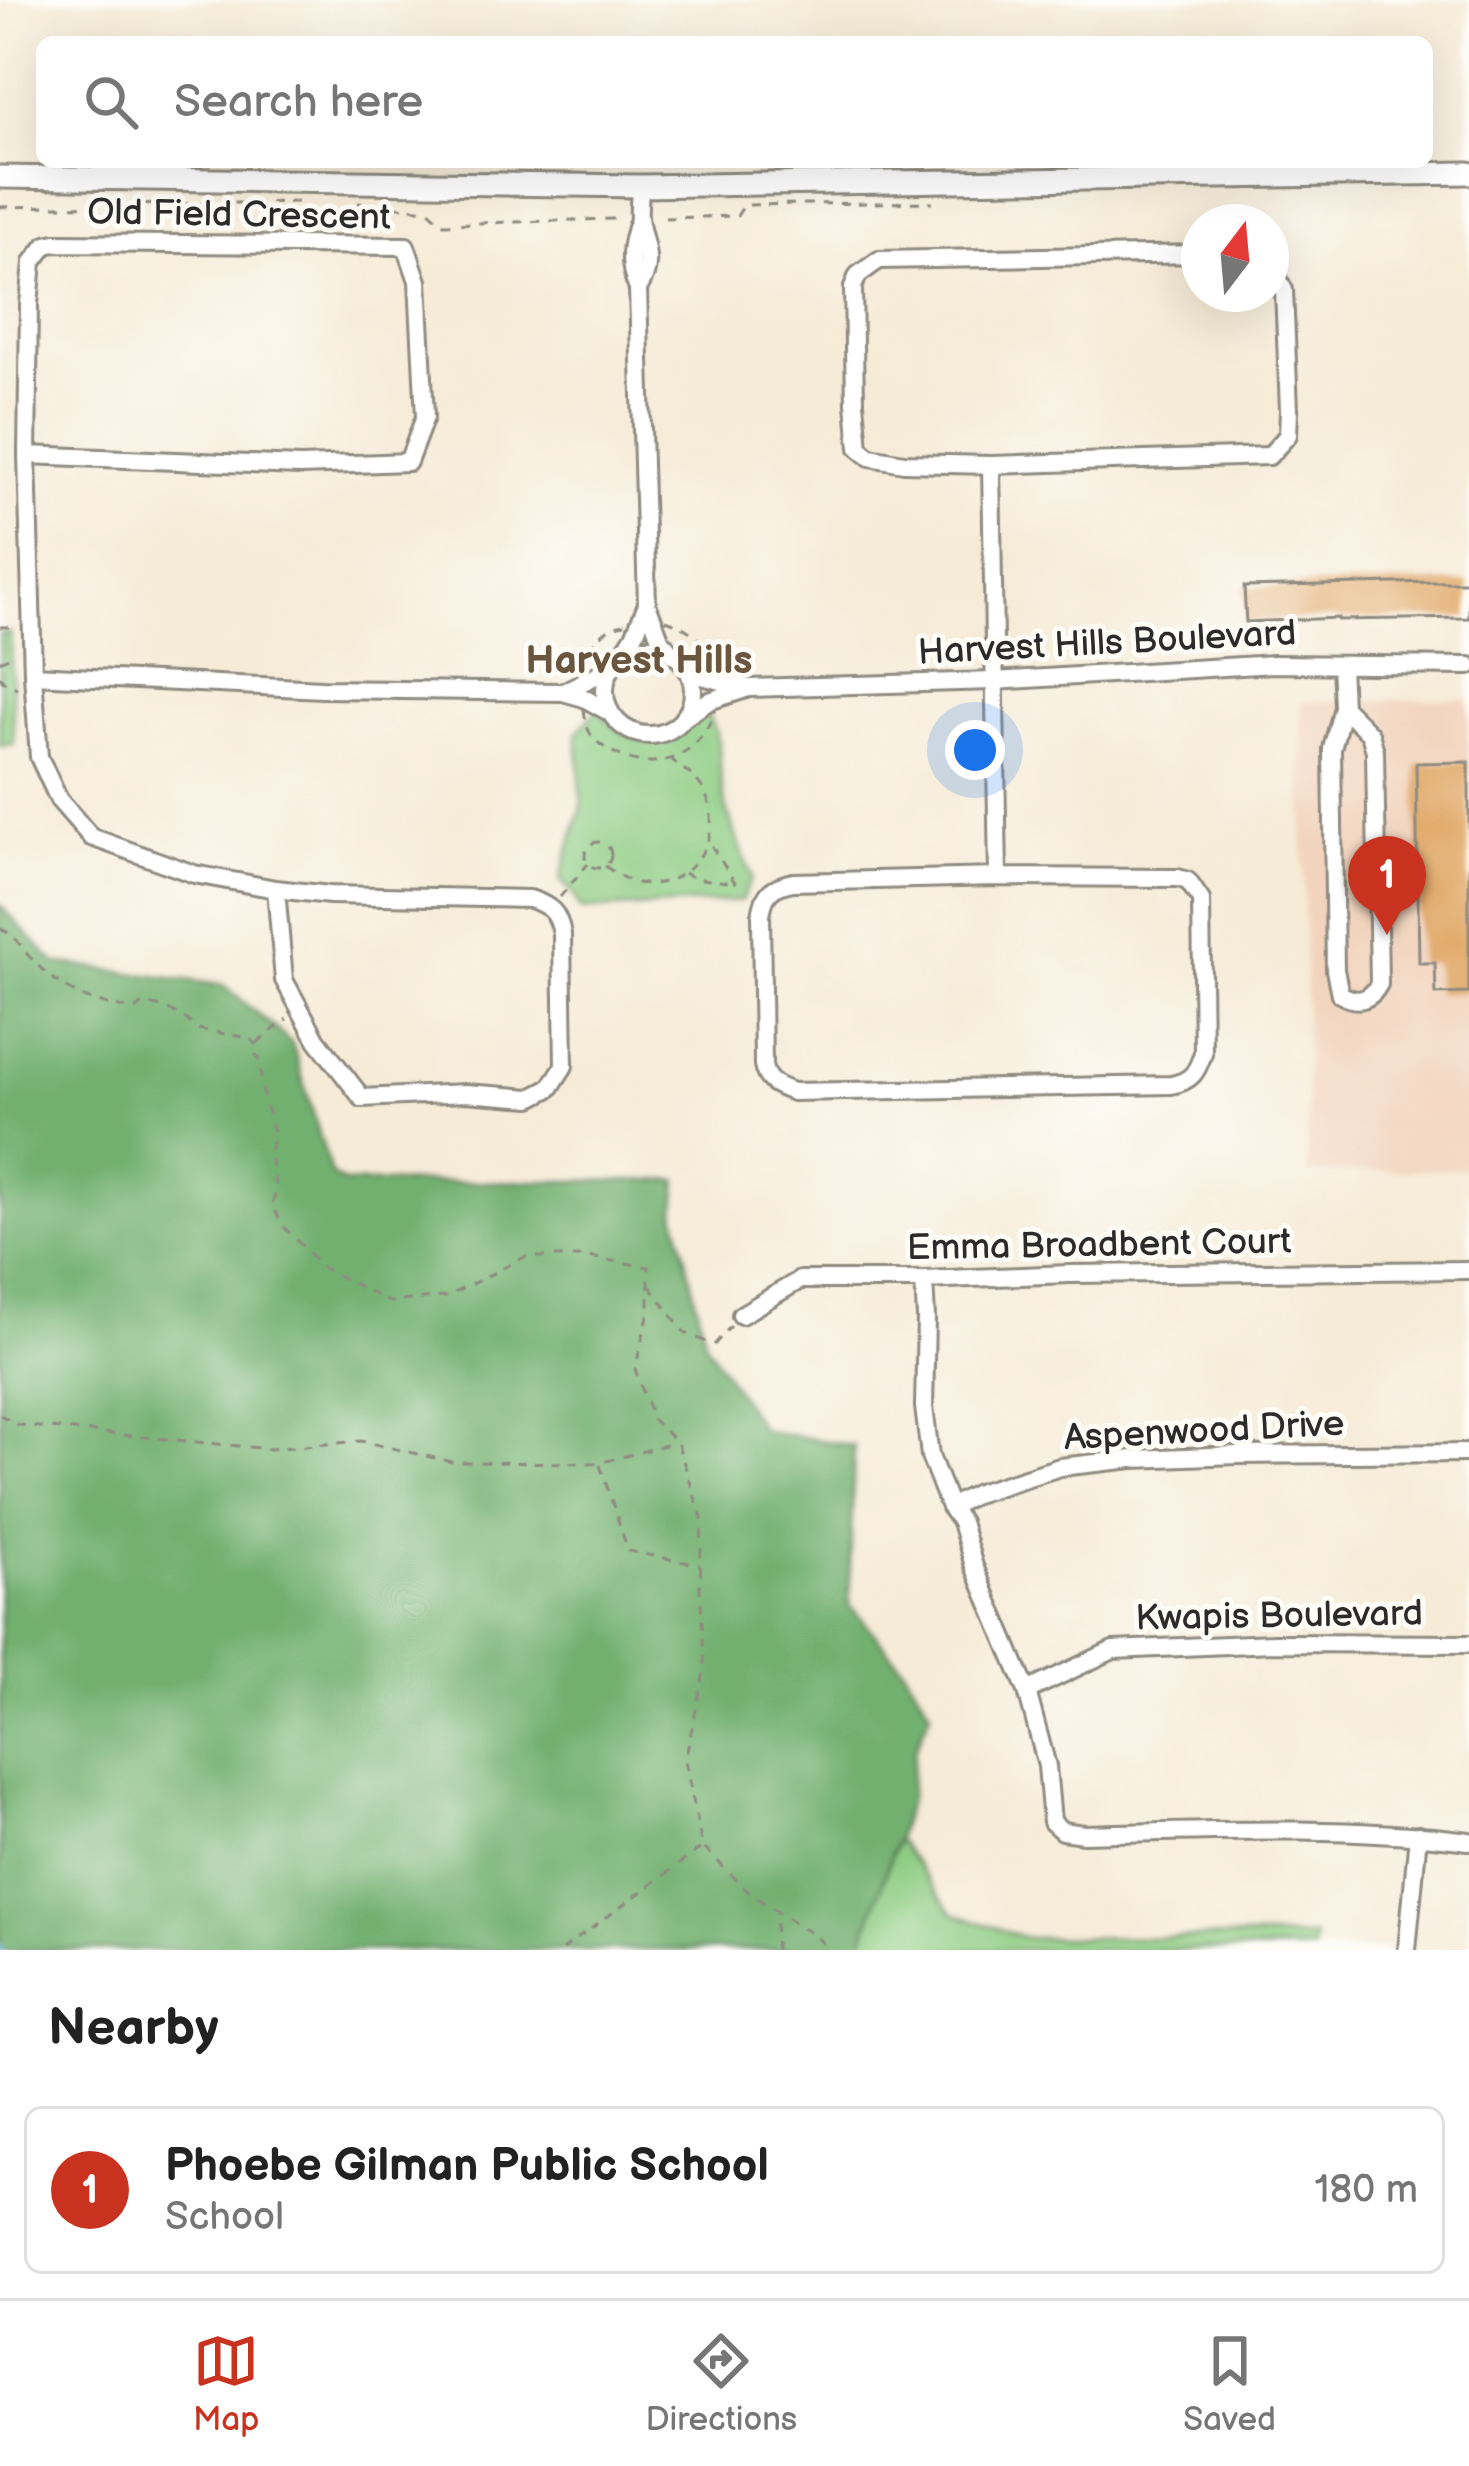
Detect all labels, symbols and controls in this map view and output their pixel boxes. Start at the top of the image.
search box [36,36,1433,168]
icon: search [78,69,144,135]
text: Search here [174,75,423,130]
street label: Old Field Crescent [87,191,391,240]
north arrow [1181,204,1289,312]
street label: Harvest Hills Boulevard [917,612,1297,675]
district label: Harvest Hills [526,638,752,685]
your location [945,720,1005,780]
pin: 1 [1348,836,1426,935]
street label: Emma Broadbent Court [906,1221,1292,1270]
street label: Aspenwood Drive [1063,1403,1345,1460]
street label: Kwapis Boulevard [1135,1592,1423,1641]
text: Nearby [48,1998,219,2059]
text: Phoebe Gilman Public School [165,2139,769,2194]
text: 1 [82,2167,98,2214]
text: 180 m [1314,2167,1418,2214]
text: School [165,2194,284,2241]
tab: Map [193,2328,259,2440]
tab: Directions [646,2328,797,2440]
tab: Saved [1183,2328,1276,2440]

